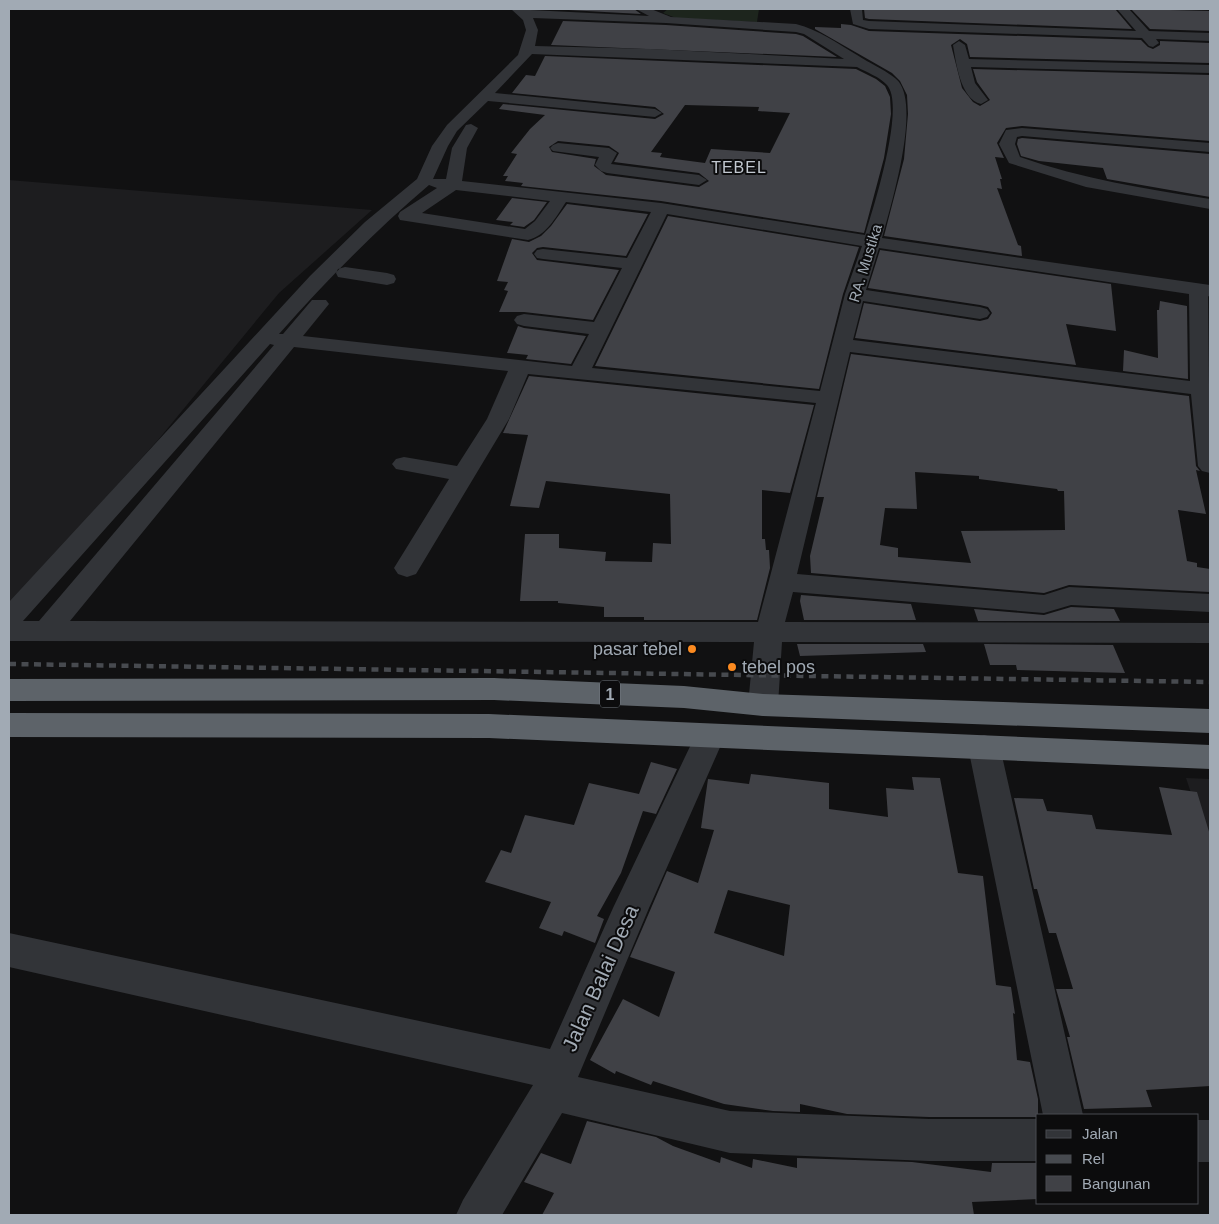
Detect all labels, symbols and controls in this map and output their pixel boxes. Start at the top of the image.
district label: TEBEL [711,159,767,176]
street label: RA. Mustika [845,221,885,304]
place label: pasar tebel [593,639,682,659]
marker: pasar tebel [686,643,698,655]
place label: tebel pos [742,657,815,677]
marker: tebel pos [726,661,738,673]
road number: 1 [600,681,620,708]
street label: Jalan Balai Desa [557,901,643,1055]
legend [1036,1114,1199,1204]
text: Jalan [1082,1125,1118,1142]
text: Rel [1082,1150,1105,1167]
text: Bangunan [1082,1175,1150,1192]

